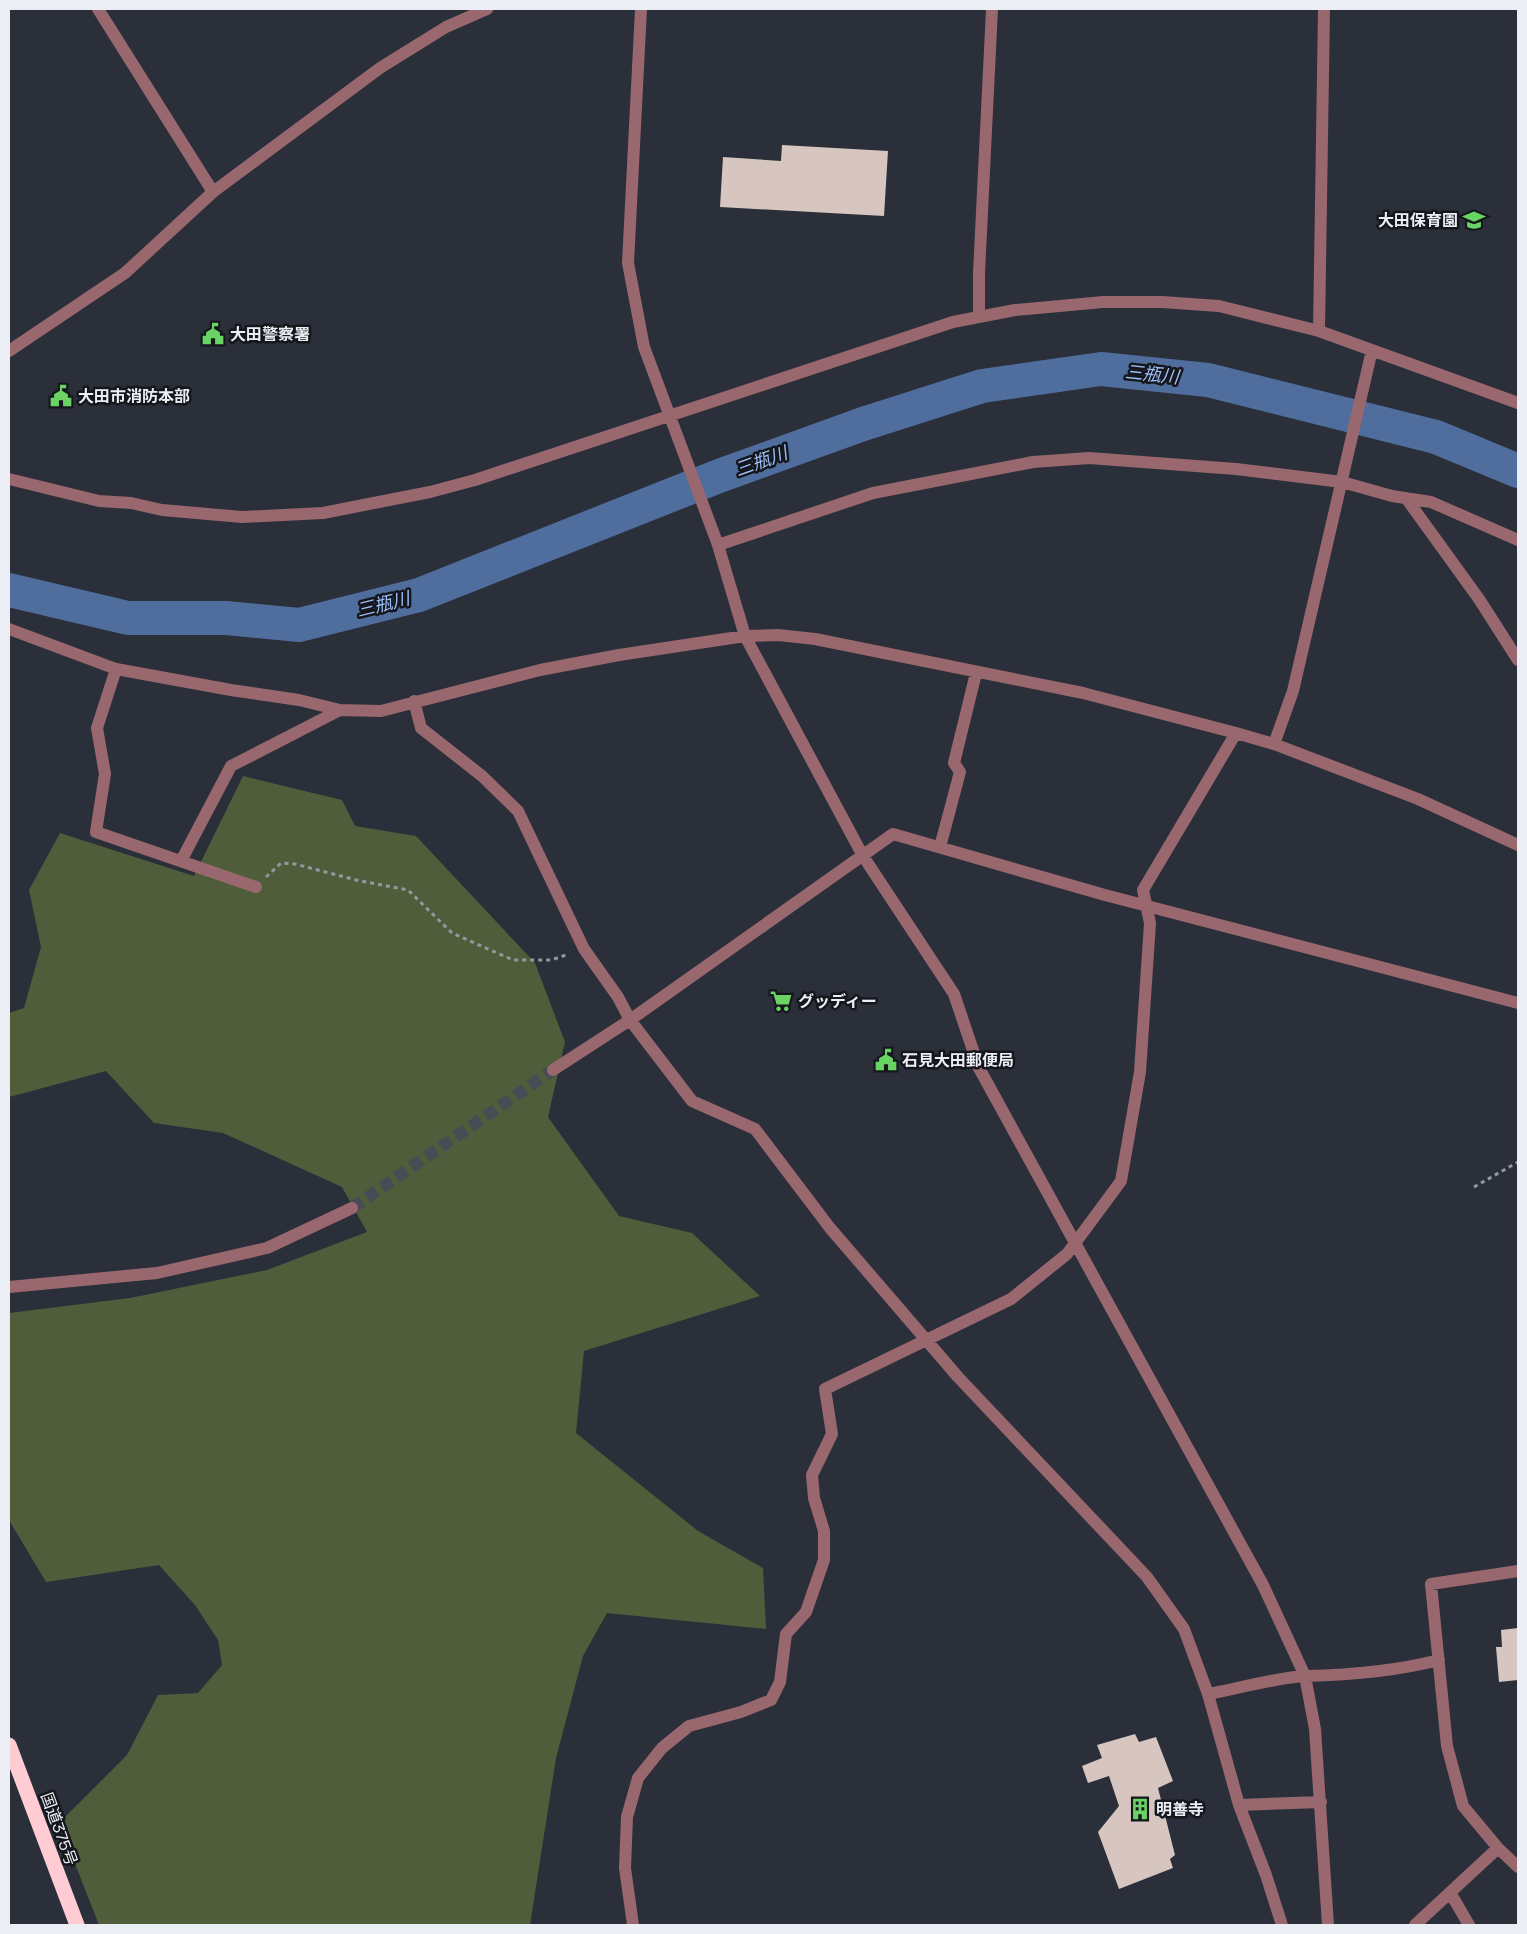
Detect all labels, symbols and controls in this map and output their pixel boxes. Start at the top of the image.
school or university icon: 大田保育園 [1461,207,1487,233]
place label: 大田保育園 [1378,210,1458,231]
public building icon: 大田警察署 [200,321,226,347]
place label: 大田警察署 [230,324,310,345]
water label: 三瓶川 [1124,360,1182,388]
public building icon: 大田市消防本部 [48,383,74,409]
place label: 大田市消防本部 [78,386,190,407]
water label: 三瓶川 [732,440,792,481]
water label: 三瓶川 [354,586,414,622]
supermarket icon: グッディー [768,988,794,1014]
place label: グッディー [798,991,877,1012]
public building icon: 石見大田郵便局 [873,1047,899,1073]
place label: 石見大田郵便局 [902,1050,1014,1071]
street label: 国道375号 [36,1790,82,1868]
building icon: 明善寺 [1127,1796,1153,1822]
place label: 明善寺 [1156,1799,1204,1820]

